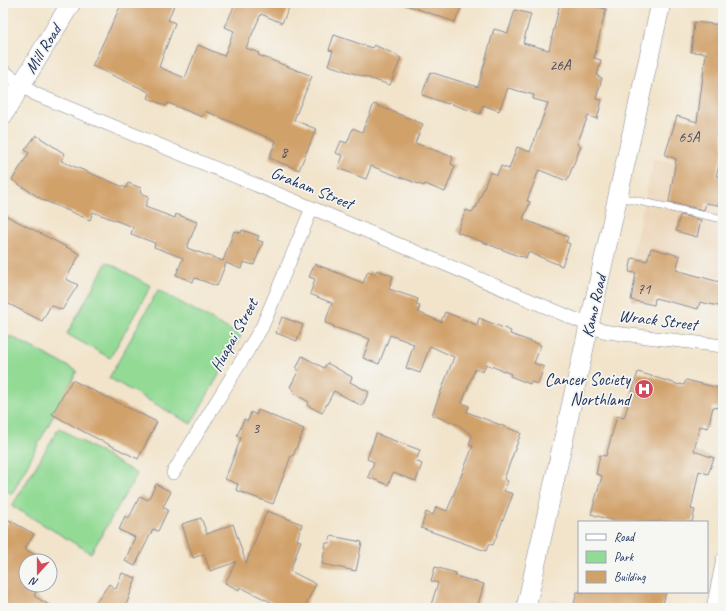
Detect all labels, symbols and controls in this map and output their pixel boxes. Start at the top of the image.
street label: Mill Road [20,19,67,77]
house number: 26A [549,56,572,75]
house number: 65A [678,128,701,147]
house number: 8 [281,143,289,162]
street label: Graham Street [268,162,358,215]
street label: Kamo Road [577,270,612,339]
house number: 71 [637,280,652,299]
street label: Huapai Street [205,293,264,375]
street label: Wrack Street [618,305,701,336]
place label: Cancer Society Northland [545,369,632,410]
hospital icon: Cancer Society Northland [633,378,655,400]
house number: 3 [253,419,261,438]
legend [578,521,708,593]
text: Road [614,529,636,545]
text: Park [614,549,635,565]
north arrow [18,553,58,593]
text: Building [614,569,646,585]
text: N [27,574,40,590]

